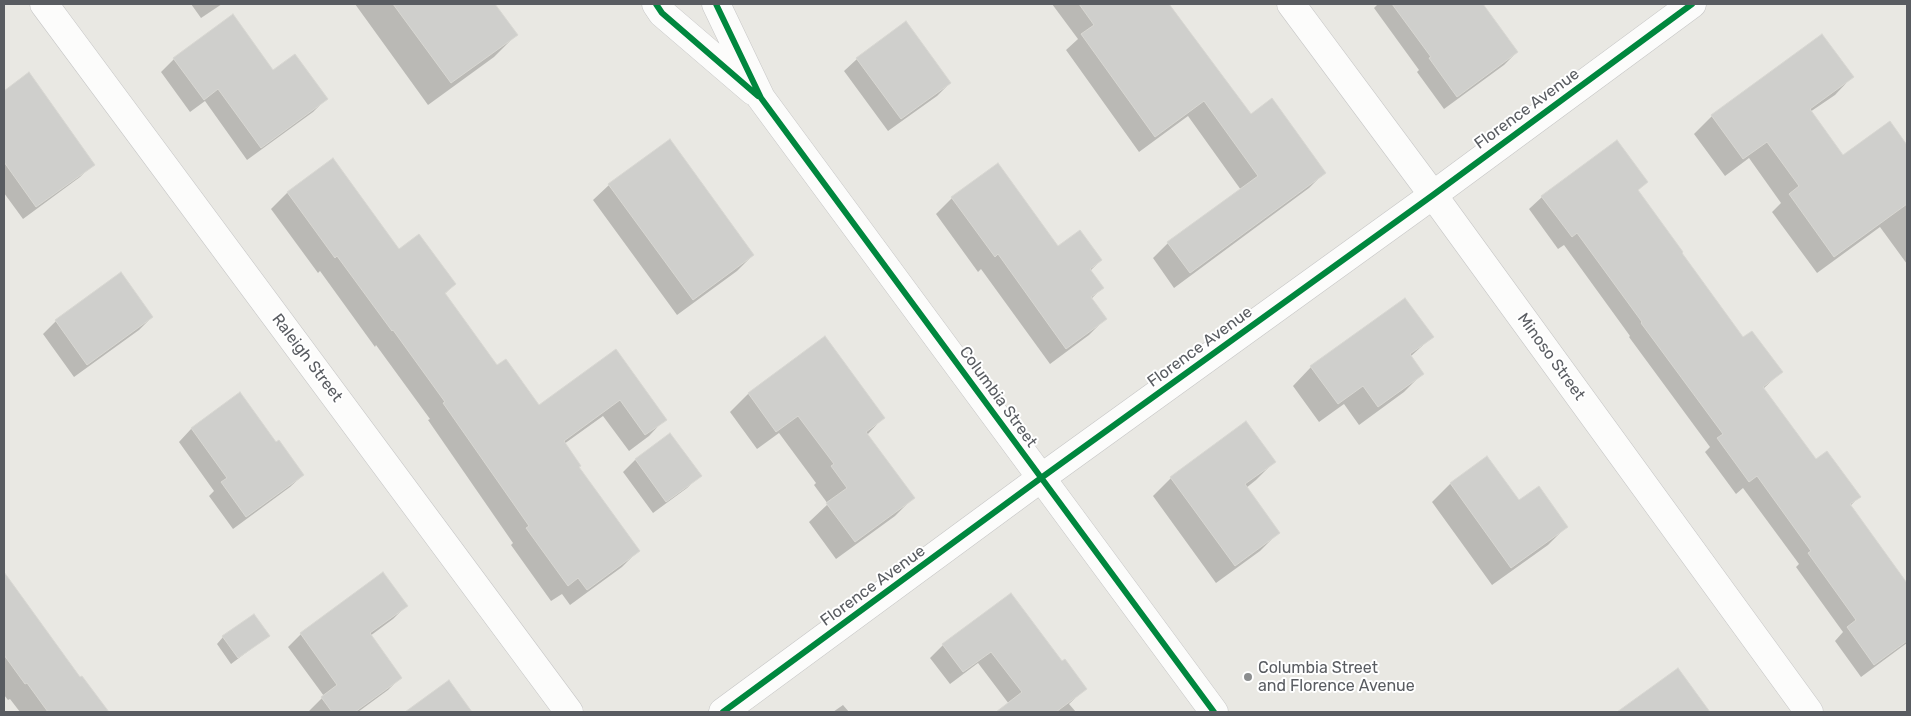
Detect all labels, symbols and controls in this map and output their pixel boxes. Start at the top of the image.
street label: Florence Avenue [1471,65,1583,153]
street label: Florence Avenue [1144,303,1256,391]
street label: Raleigh Street [268,310,346,406]
street label: Minoso Street [1513,310,1589,404]
street label: Columbia Street [955,343,1041,451]
street label: Florence Avenue [817,542,929,630]
place label: Columbia Street and Florence Avenue [1258,658,1415,696]
marker: Columbia Street and Florence Avenue [1242,671,1254,683]

